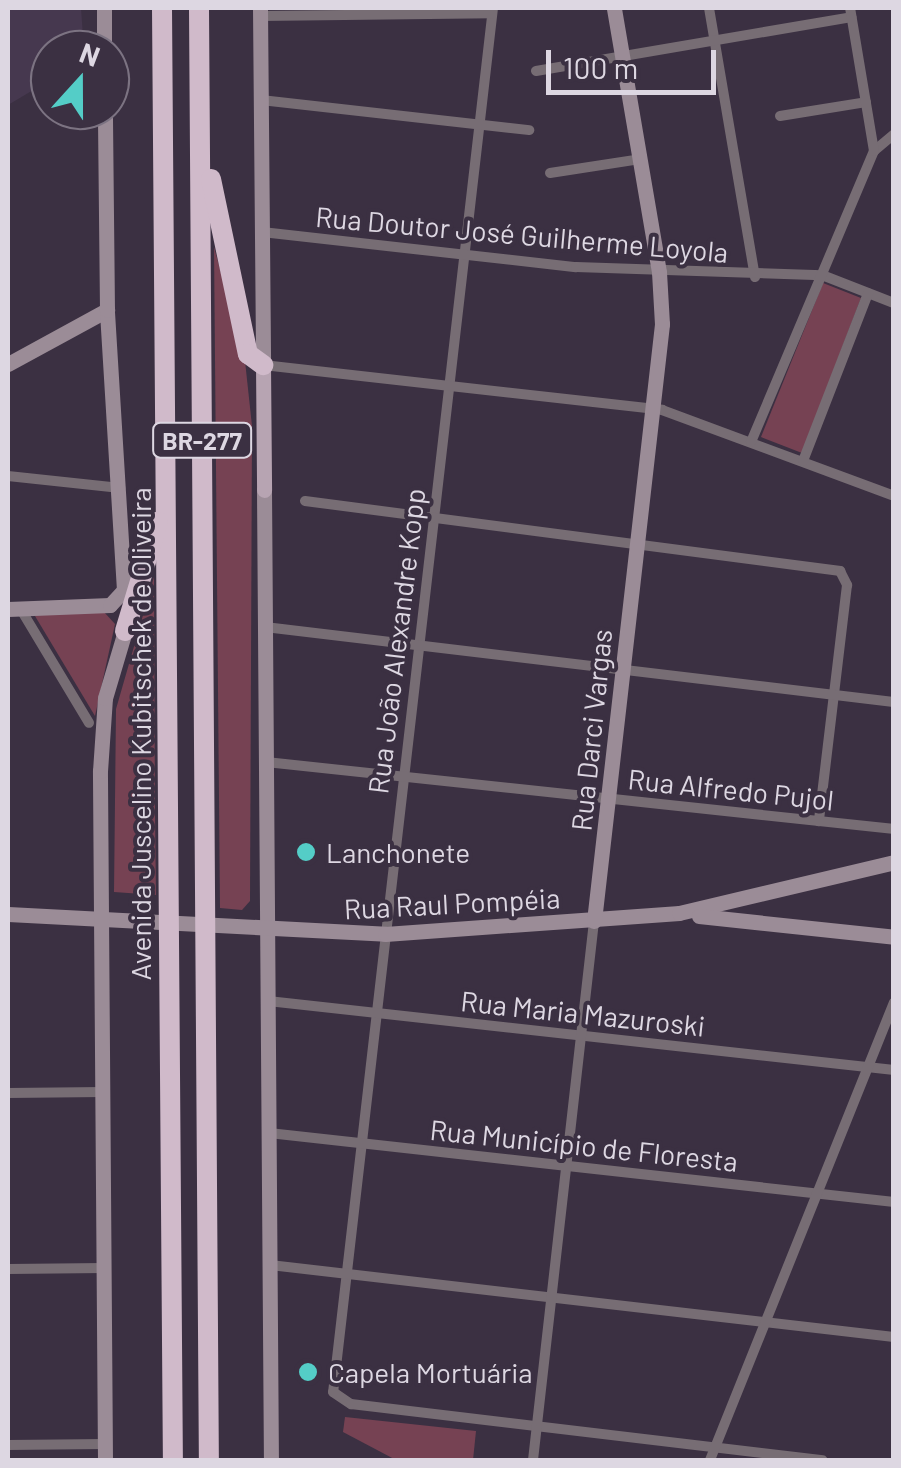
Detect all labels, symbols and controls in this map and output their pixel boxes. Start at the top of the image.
north arrow [30,30,130,130]
scale bar [551,30,721,92]
text: N [75,35,105,73]
text: 100 m [563,49,638,85]
street label: Rua Doutor José Guilherme Loyola [314,199,730,269]
road number: BR-277 [152,420,252,460]
street label: Rua João Alexandre Kopp [361,486,431,796]
street label: Avenida Juscelino Kubitschek de Oliveira [123,487,157,981]
street label: Rua Darci Vargas [564,627,618,833]
street label: Rua Alfredo Pujol [626,761,836,817]
place label: Lanchonete [326,835,470,869]
marker: Lanchonete [295,841,317,863]
street label: Rua Raul Pompéia [343,881,561,925]
street label: Rua Maria Mazuroski [459,983,707,1043]
street label: Rua Município de Floresta [428,1112,740,1178]
place label: Capela Mortuária [328,1355,533,1389]
marker: Capela Mortuária [297,1361,319,1383]

